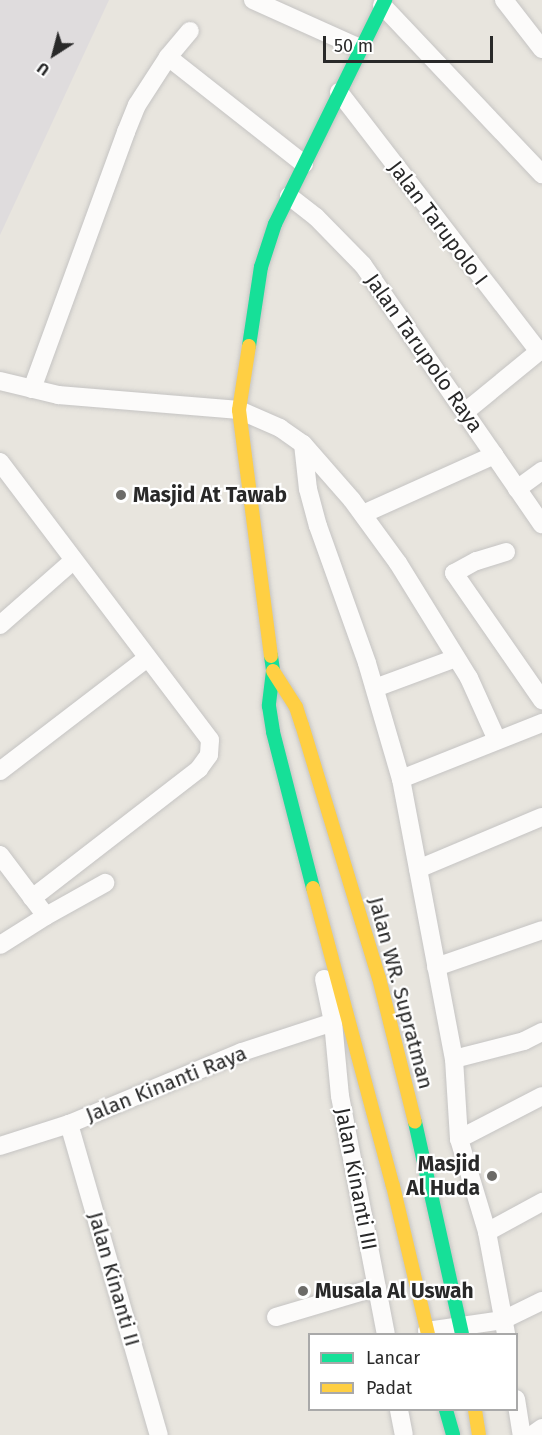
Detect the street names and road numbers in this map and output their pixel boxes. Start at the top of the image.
street label: Jalan Tarupolo I [383,156,493,290]
street label: Jalan Tarupolo Raya [360,269,488,437]
street label: Jalan WR. Supratman [363,894,439,1092]
street label: Jalan Kinanti Raya [82,1040,250,1128]
street label: Jalan Kinanti III [330,1105,382,1253]
street label: Jalan Kinanti II [83,1209,145,1349]

